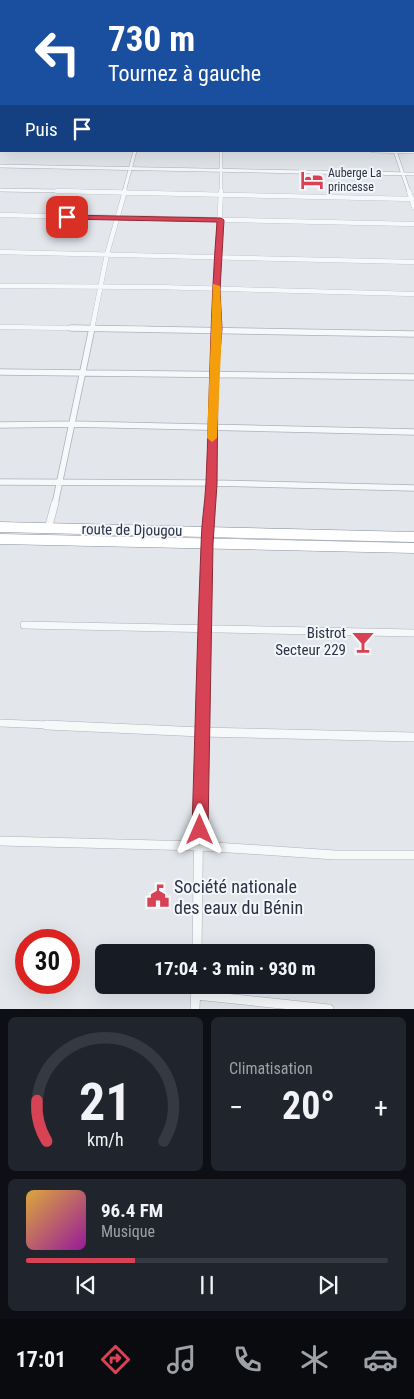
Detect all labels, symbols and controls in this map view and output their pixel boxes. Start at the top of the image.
text: 730 m [108,19,195,60]
icon: left [25,20,90,85]
text: Tournez à gauche [108,61,261,86]
icon: arrive [68,115,96,143]
text: Puis [25,118,58,141]
place label: Auberge La princesse [328,166,382,194]
hotel icon: Auberge La princesse [299,167,325,193]
pin [46,196,88,238]
icon: arrive [53,203,81,231]
street label: route de Djougou [81,520,183,540]
place label: Bistrot Secteur 229 [275,624,346,659]
bar icon: Bistrot Secteur 229 [350,629,376,655]
position arrow [173,803,225,855]
place label: Société nationale des eaux du Bénin [174,876,303,918]
public building icon: Société nationale des eaux du Bénin [145,883,171,909]
speed limit sign: 30 [15,929,80,994]
text: 17:04 · 3 min · 930 m [154,957,316,980]
text: Climatisation [229,1059,313,1078]
text: 21 [79,1072,132,1133]
text: 20° [282,1084,335,1128]
text: − [229,1091,243,1124]
text: + [374,1091,388,1124]
text: km/h [87,1129,124,1150]
text: 96.4 FM [101,1199,163,1222]
text: Musique [101,1222,155,1241]
icon: previous [72,1271,100,1299]
icon: pause [193,1271,221,1299]
icon: next [314,1271,342,1299]
icon: directions [98,1342,133,1377]
icon: music [164,1342,199,1377]
icon: phone [230,1342,265,1377]
icon: climate [297,1342,332,1377]
icon: car [363,1342,398,1377]
text: 17:01 [16,1347,66,1372]

